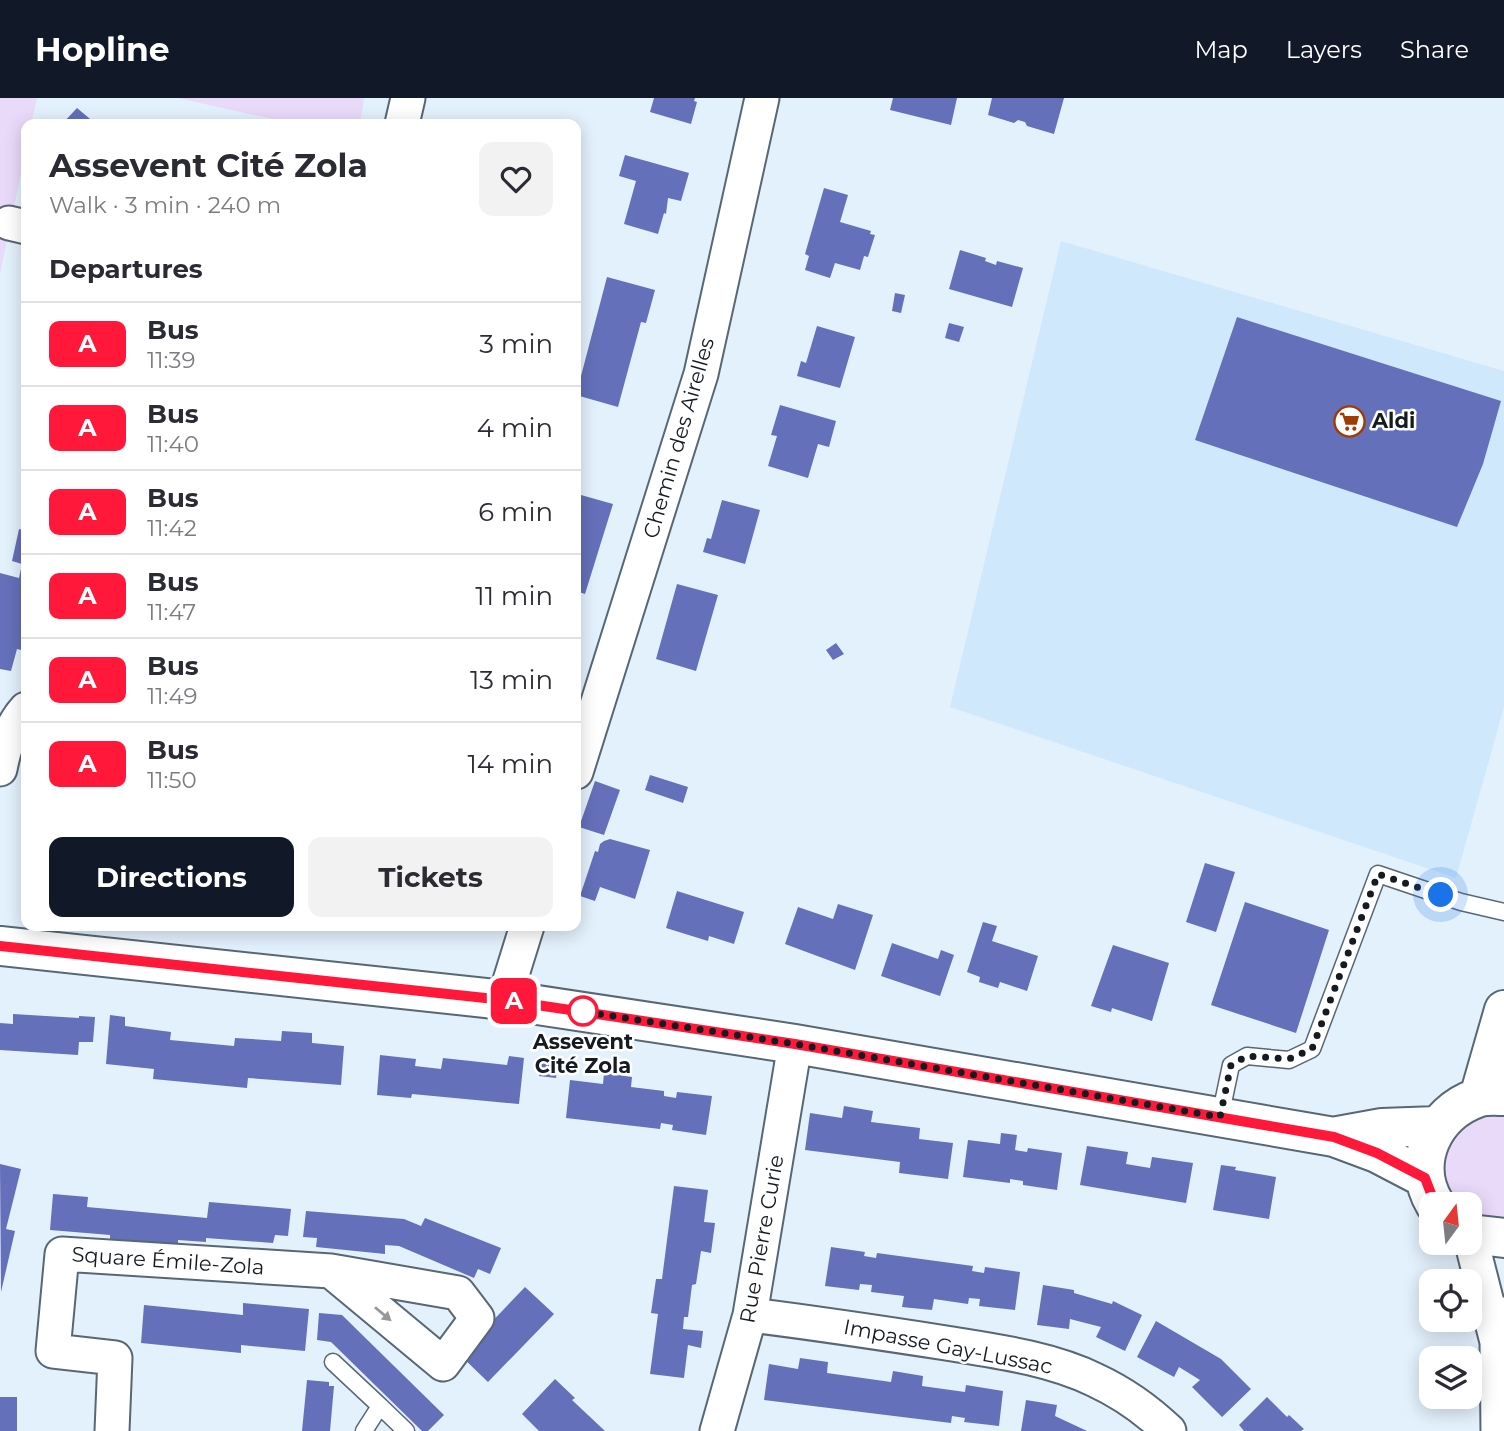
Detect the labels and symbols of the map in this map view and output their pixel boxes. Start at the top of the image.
street label: Chemin des Airelles [638,335,719,541]
supermarket icon: Aldi [1332,404,1366,438]
place label: Aldi [1371,408,1415,433]
your location [1423,877,1458,912]
line badge: A [491,978,537,1024]
marker: Assevent Cité Zola [568,996,598,1026]
place label: Assevent Cité Zola [532,1029,633,1078]
street label: Rue Pierre Curie [734,1153,789,1325]
north arrow [1419,1192,1482,1255]
street label: Square Émile-Zola [71,1241,265,1280]
one-way arrow [374,1306,392,1322]
street label: Impasse Gay-Lussac [842,1314,1055,1379]

